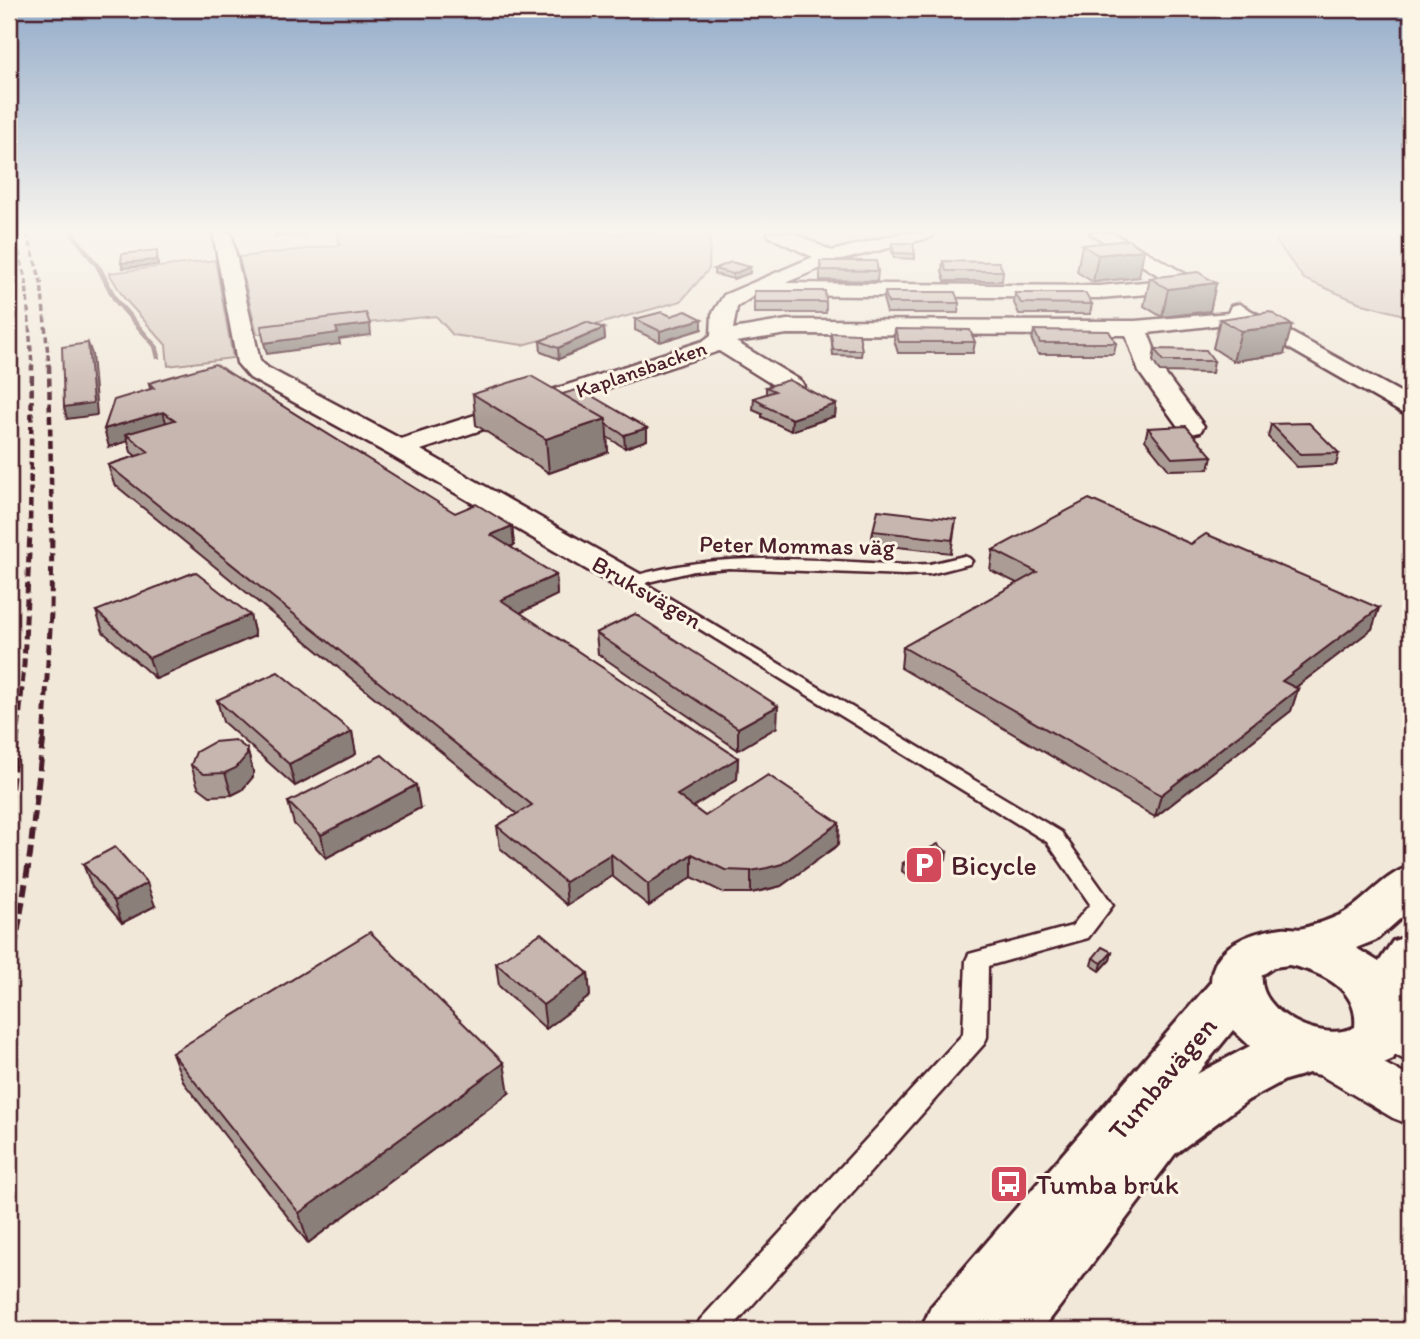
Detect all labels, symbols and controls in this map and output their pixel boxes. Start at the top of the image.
street label: Kaplansbacken [572,335,710,403]
street label: Peter Mommas väg [699,529,896,561]
street label: Bruksvägen [587,549,707,635]
parking icon: Bicycle [903,844,945,886]
place label: Bicycle [951,848,1037,882]
street label: Tumbavägen [1100,1009,1224,1147]
bus stop icon: Tumba bruk [988,1163,1030,1205]
place label: Tumba bruk [1036,1167,1179,1201]

